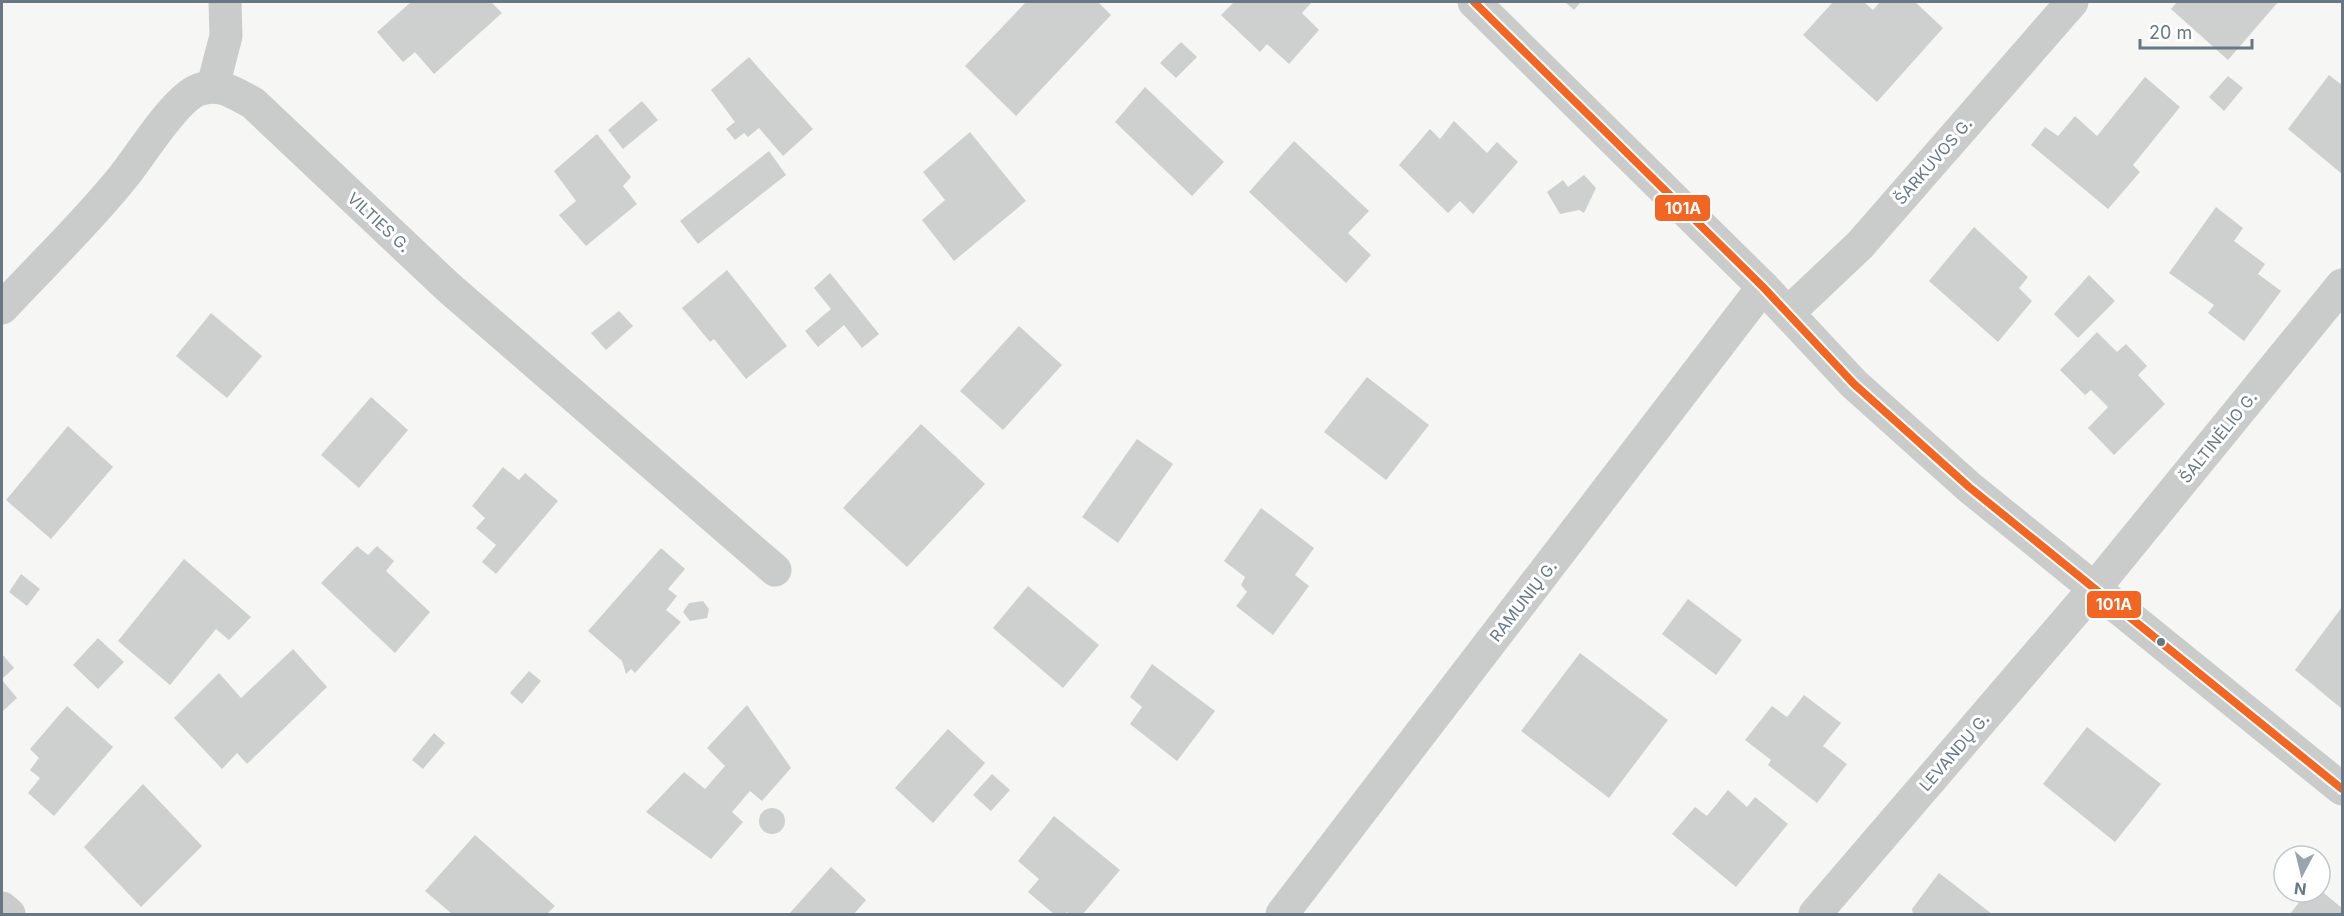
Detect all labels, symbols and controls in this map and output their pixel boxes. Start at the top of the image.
scale bar [2140,12,2252,50]
text: 20 m [2149,22,2192,43]
street label: ŠARKUVOS G. [1890,114,1976,208]
street label: VILTIES G. [344,188,414,256]
line badge: 101A [1654,194,1711,222]
text: 101A [1665,198,1701,218]
street label: ŠALTINĖLIO G. [2175,387,2261,487]
street label: RAMUNIŲ G. [1485,557,1561,645]
line badge: 101A [2086,590,2142,619]
text: 101A [2096,594,2132,614]
unlabelled marker [2155,636,2167,648]
street label: LEVANDŲ G. [1915,709,1993,795]
north arrow [2272,844,2332,904]
text: N [2293,878,2307,900]

